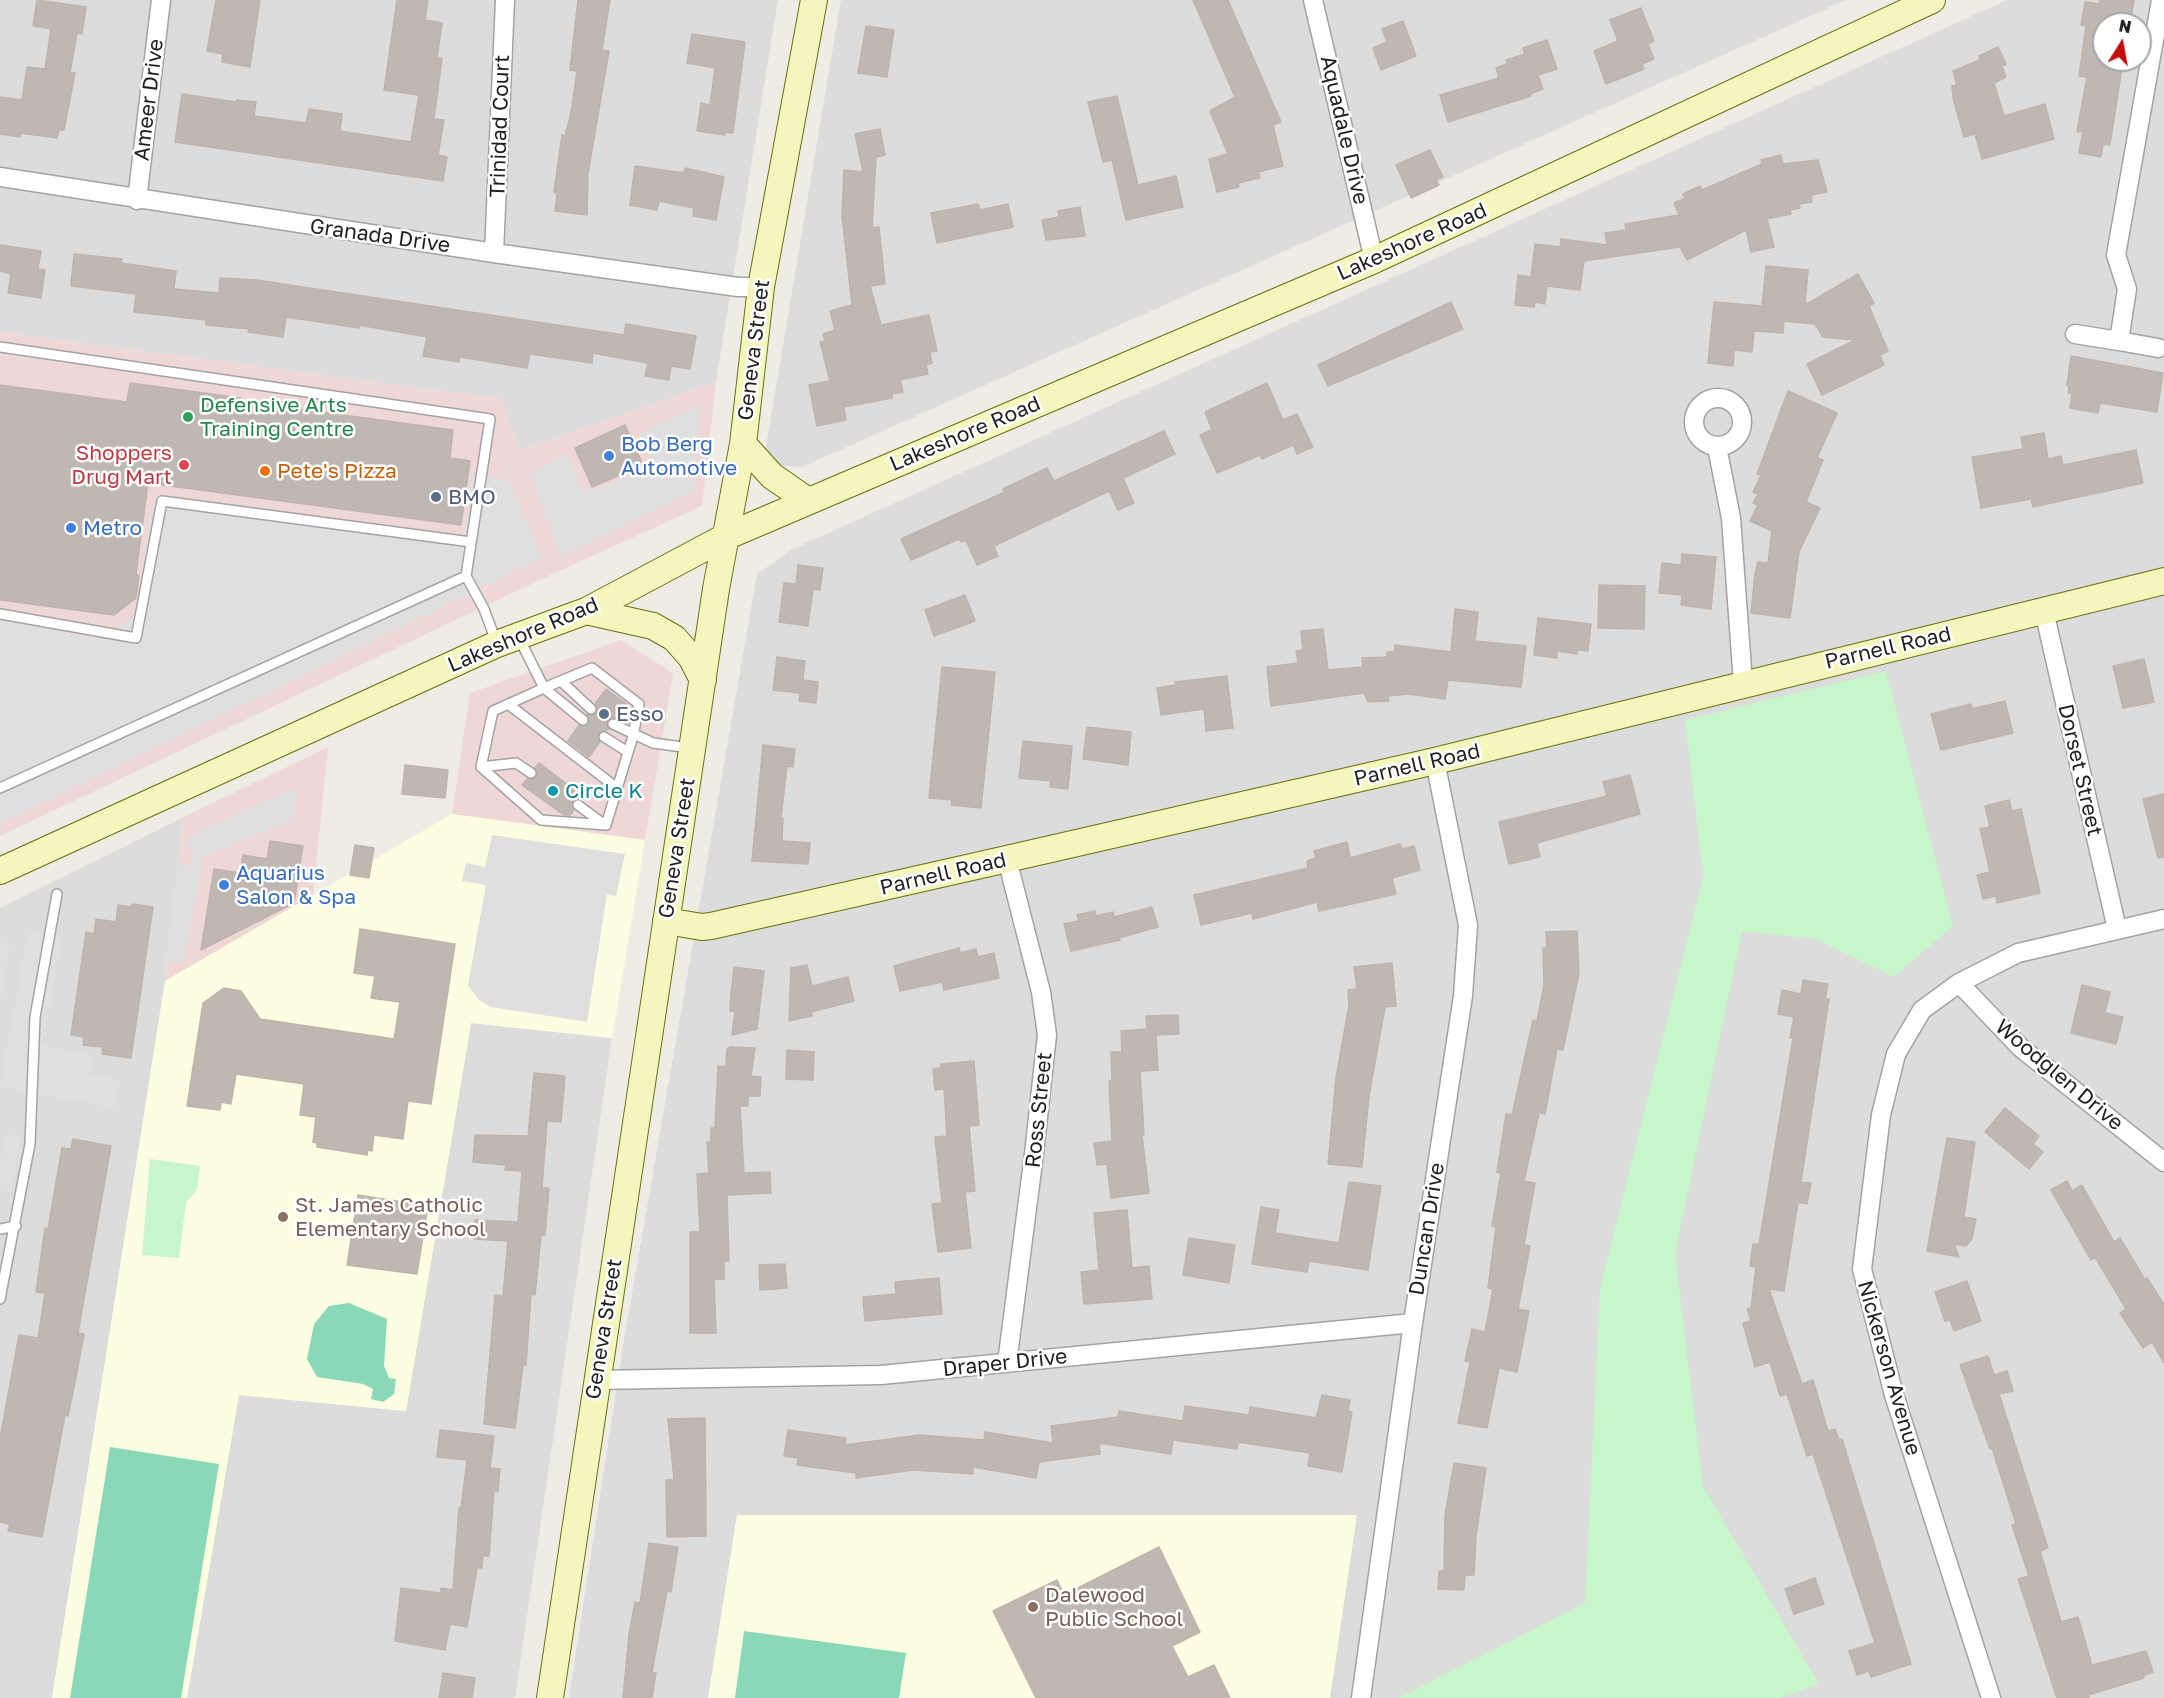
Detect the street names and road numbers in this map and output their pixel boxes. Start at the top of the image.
street label: Ameer Drive [129,38,169,162]
street label: Aquadale Drive [1315,53,1373,207]
street label: Trinidad Court [485,54,515,198]
street label: Lakeshore Road [1333,198,1491,286]
street label: Granada Drive [308,214,452,258]
street label: Geneva Street [733,278,775,422]
street label: Lakeshore Road [886,391,1044,477]
street label: Lakeshore Road [444,592,602,678]
street label: Parnell Road [1822,621,1954,675]
street label: Dorset Street [2053,702,2107,838]
street label: Parnell Road [1351,738,1483,792]
street label: Geneva Street [653,776,701,920]
street label: Parnell Road [877,847,1009,901]
street label: Woodglen Drive [1990,1014,2128,1136]
street label: Ross Street [1020,1051,1058,1169]
street label: Duncan Drive [1404,1161,1450,1297]
street label: Geneva Street [580,1257,628,1401]
street label: Nickerson Avenue [1852,1278,1926,1458]
street label: Draper Drive [941,1344,1069,1382]

